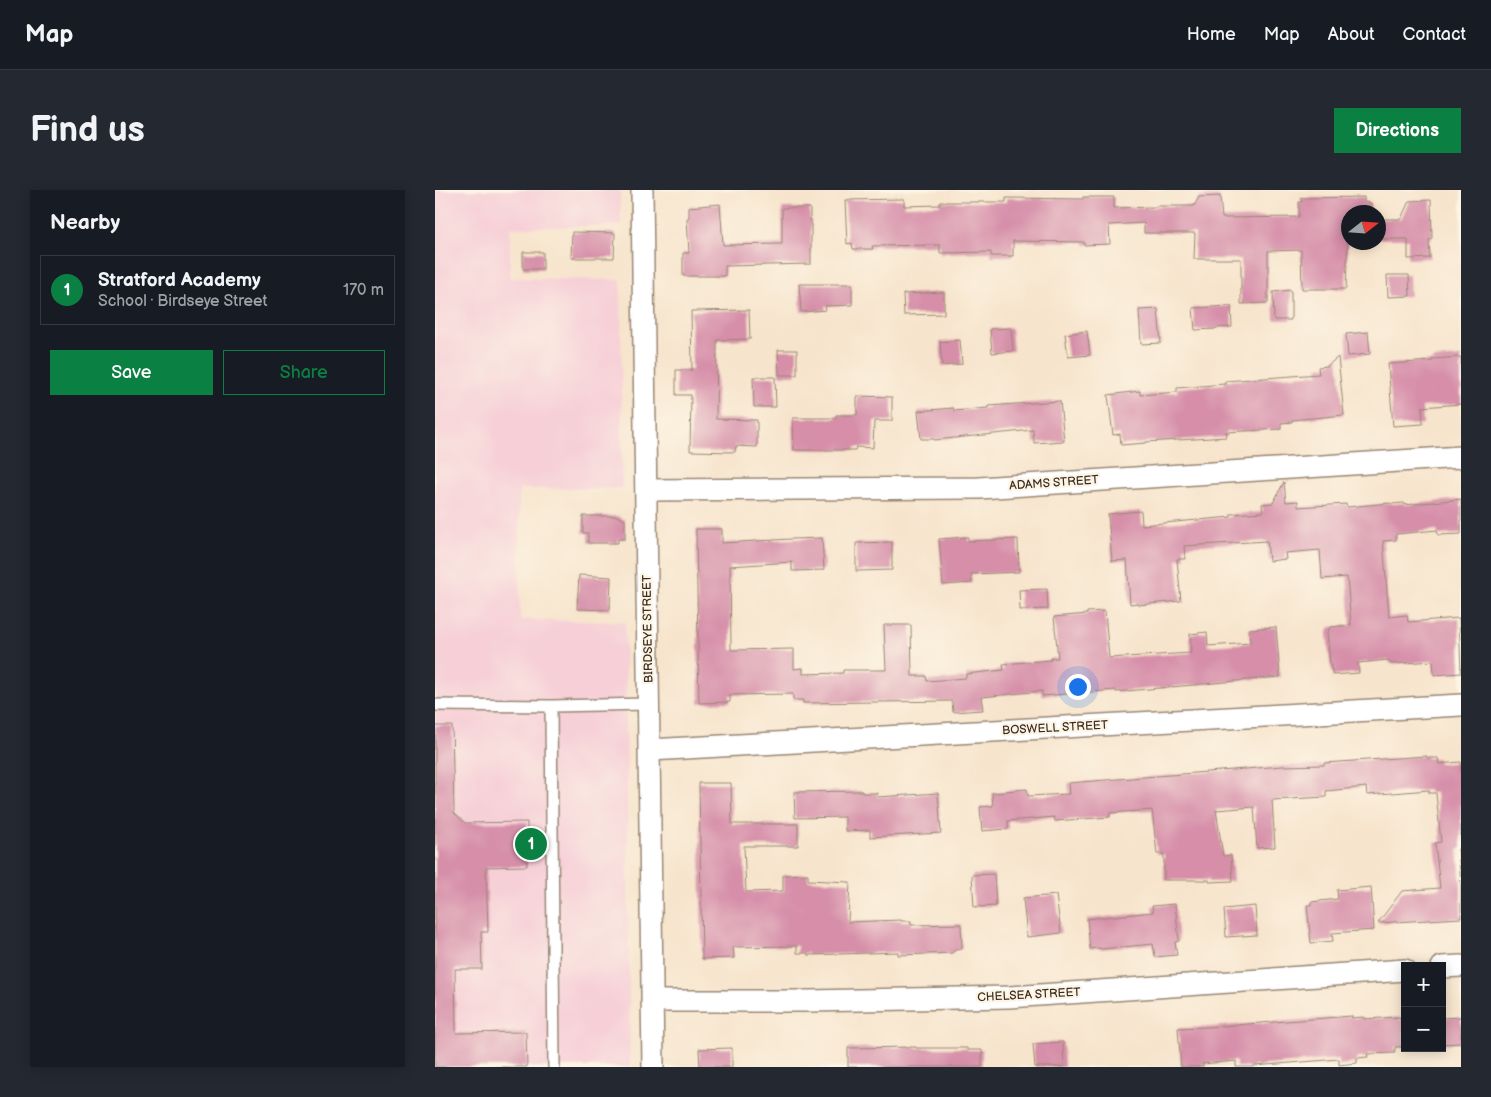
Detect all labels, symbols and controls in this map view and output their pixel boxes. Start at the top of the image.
text: Map [25,20,73,49]
text: Home [1187,24,1236,45]
text: Map [1264,24,1300,45]
text: About [1328,24,1375,45]
text: Contact [1403,24,1466,45]
button: Directions [1334,108,1461,153]
text: Find us [30,109,145,152]
north arrow [1341,205,1386,250]
text: Nearby [50,210,120,235]
text: Stratford Academy [98,269,261,292]
text: 1 [64,281,70,300]
text: 170 m [343,281,384,300]
text: School · Birdseye Street [98,292,267,311]
button: Save [50,350,213,395]
button: Share [223,350,385,395]
street label: ADAMS STREET [1009,472,1100,494]
street label: BIRDSEYE STREET [640,574,656,683]
your location [1065,674,1091,700]
street label: BOSWELL STREET [1002,718,1109,738]
pin: 1 [515,825,547,863]
map controls [1401,962,1446,1052]
button: + [1401,962,1446,1007]
street label: CHELSEA STREET [977,985,1082,1005]
button: − [1401,1007,1446,1052]

